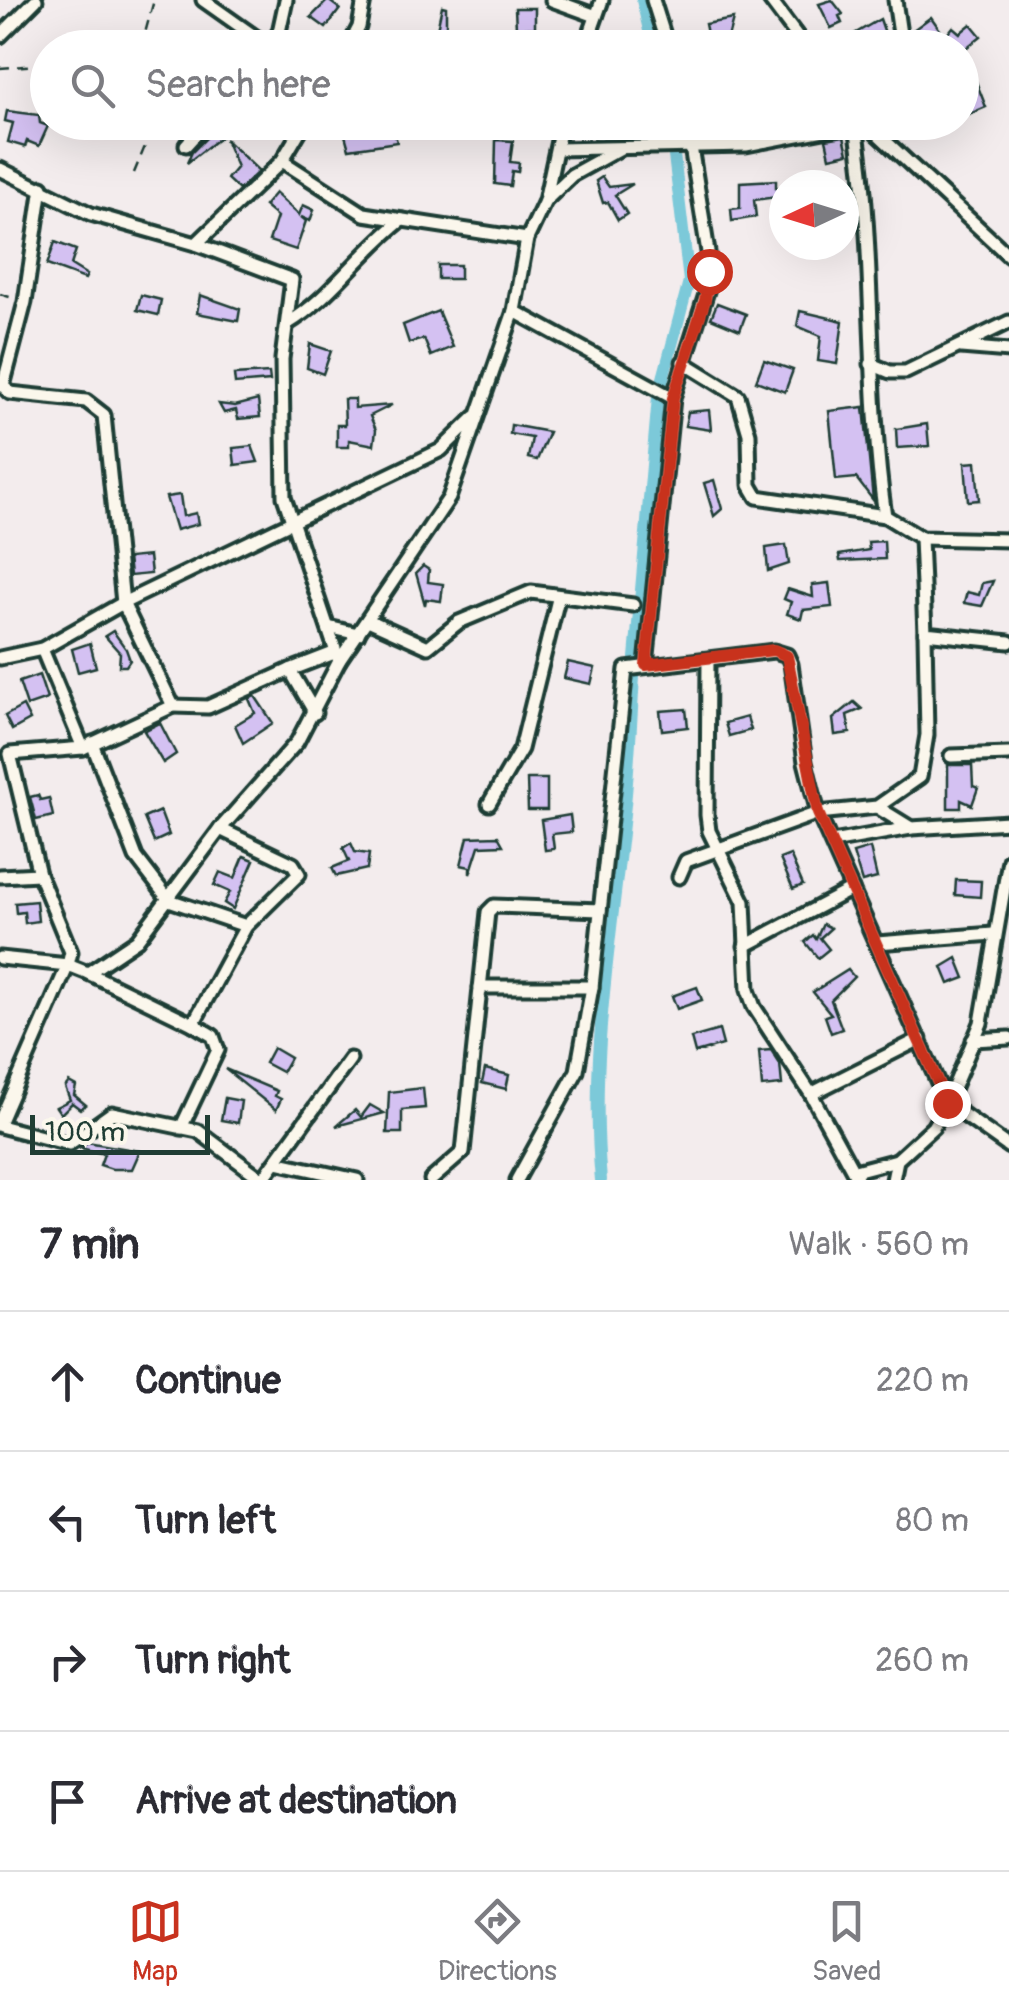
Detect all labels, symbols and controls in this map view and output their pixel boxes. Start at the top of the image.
search box [30,30,979,140]
icon: search [65,58,120,113]
text: Search here [145,61,331,109]
north arrow [769,170,859,260]
route start [687,249,733,295]
route end [925,1081,971,1127]
scale bar [30,1110,210,1154]
text: 100 m [45,1115,125,1150]
text: 7 min [40,1219,139,1271]
text: Walk · 560 m [788,1225,969,1265]
icon: ahead [40,1354,95,1409]
text: Continue [135,1357,281,1405]
text: 220 m [876,1361,969,1401]
icon: left [40,1494,95,1549]
text: Turn left [135,1497,276,1545]
text: 80 m [896,1501,969,1541]
icon: right [40,1634,95,1689]
text: Turn right [135,1637,290,1685]
text: 260 m [875,1641,969,1681]
icon: arrive [40,1774,95,1829]
text: Arrive at destination [135,1777,457,1825]
tab: Map [128,1894,183,1989]
tab: Directions [438,1894,557,1989]
tab: Saved [812,1894,881,1989]

